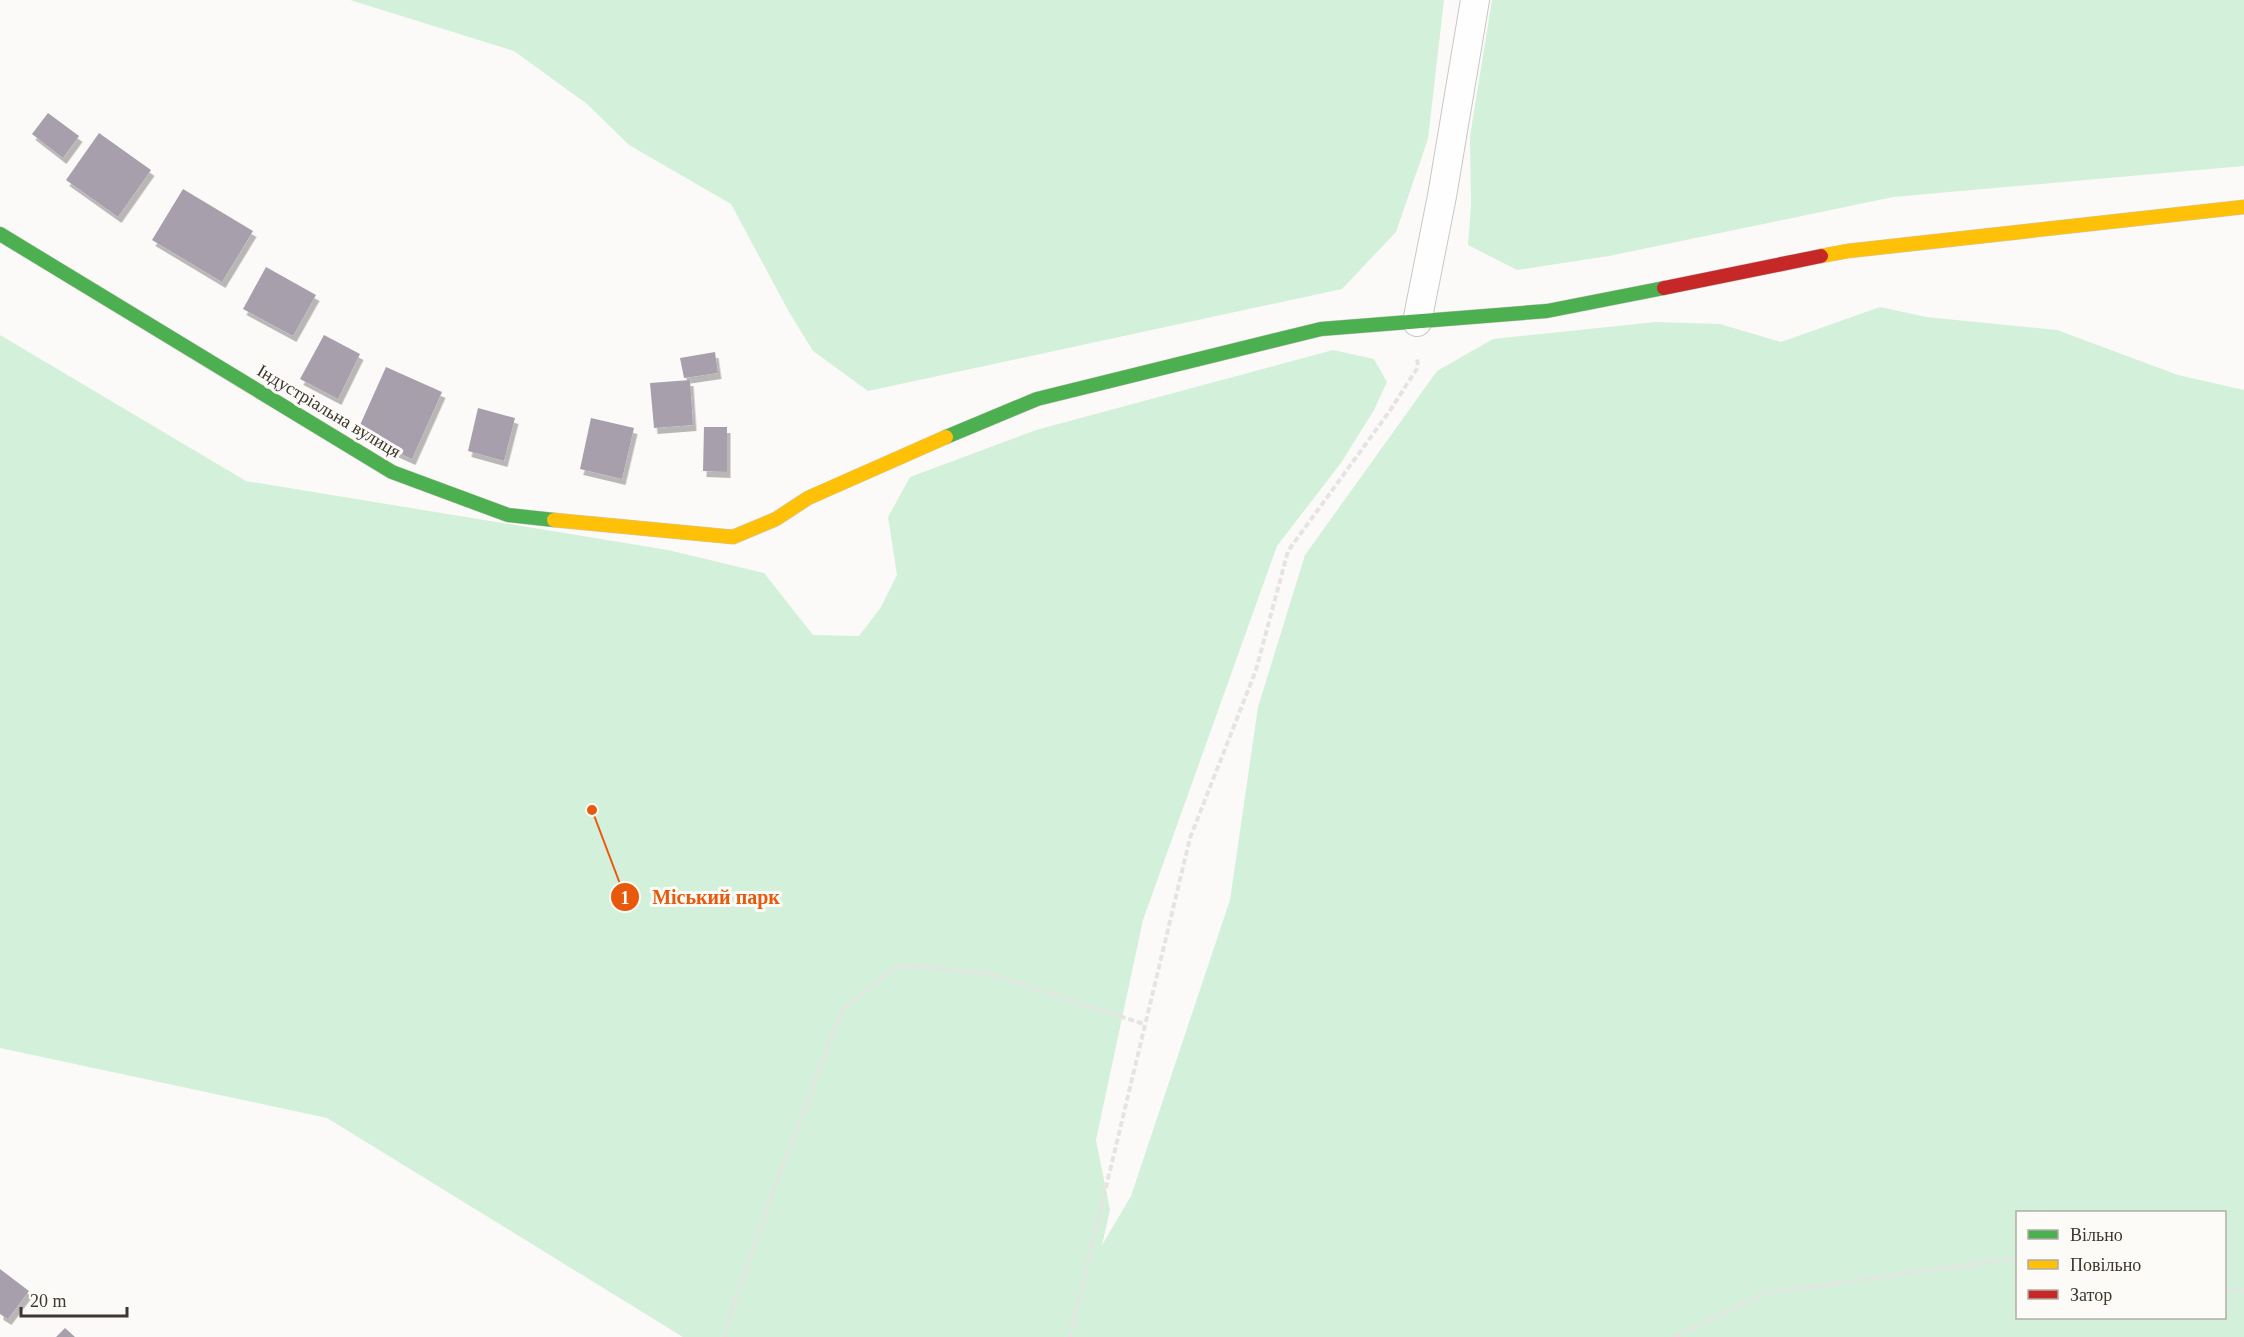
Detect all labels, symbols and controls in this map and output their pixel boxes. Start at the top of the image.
street label: Індустріальна вулиця [254,360,404,462]
callout: Міський парк [610,878,791,916]
text: Міський парк [652,886,780,909]
text: 1 [621,888,630,908]
legend [2016,1211,2226,1319]
text: Вільно [2070,1225,2123,1245]
text: Повільно [2070,1255,2141,1275]
scale bar [21,1280,128,1318]
text: Затор [2070,1285,2112,1305]
text: 20 m [30,1291,67,1311]

